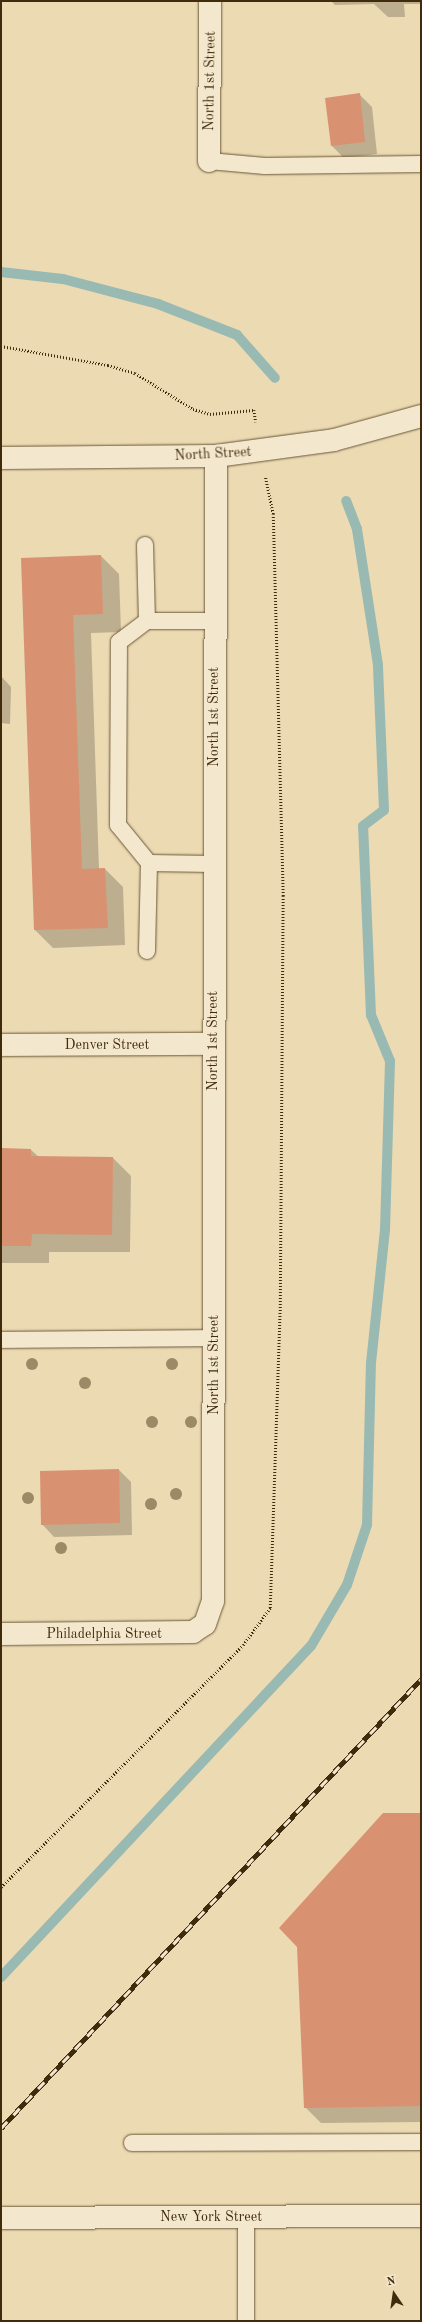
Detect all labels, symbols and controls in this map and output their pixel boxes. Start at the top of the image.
street label: North 1st Street [201,31,219,131]
street label: North Street [174,444,252,464]
street label: North 1st Street [206,667,222,767]
street label: North 1st Street [205,991,221,1091]
street label: Denver Street [65,1037,149,1053]
street label: North 1st Street [206,1315,222,1415]
street label: Philadelphia Street [46,1626,162,1642]
street label: New York Street [160,2209,262,2225]
north arrow [374,2274,414,2314]
text: N [386,2276,397,2288]

